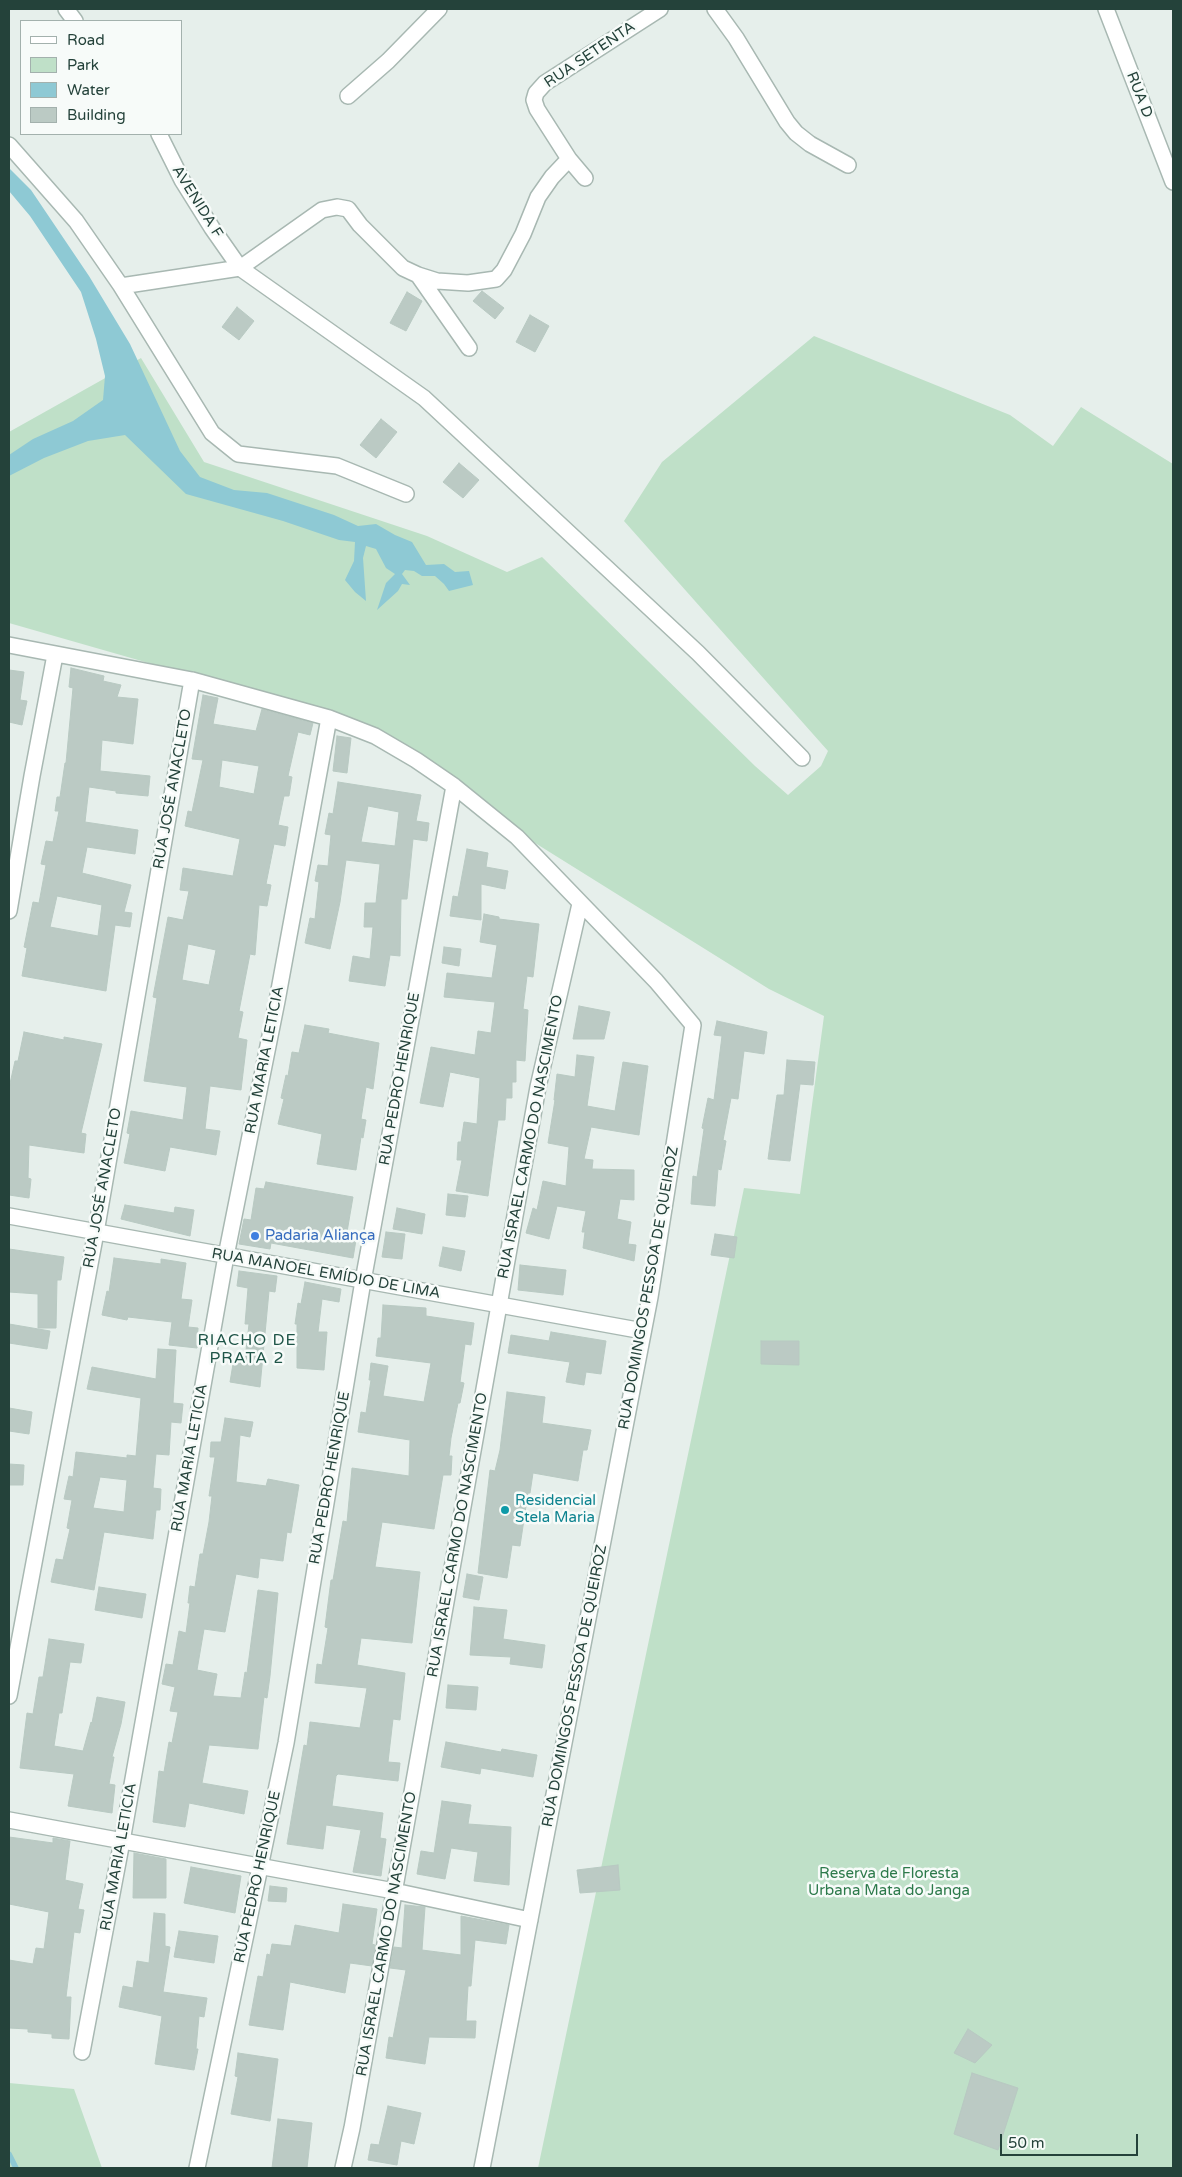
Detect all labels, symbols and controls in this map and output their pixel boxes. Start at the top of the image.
street label: RUA SETENTA [541,18,639,92]
legend [20,20,182,135]
text: Road [67,31,105,49]
text: Park [67,56,99,74]
street label: RUA D [1122,69,1156,121]
text: Water [67,81,110,99]
text: Building [67,106,126,124]
street label: AVENIDA F [168,162,226,242]
street label: RUA JOSÉ ANACLETO [150,707,196,871]
street label: RUA MARIA LETICIA [242,985,288,1135]
street label: RUA PEDRO HENRIQUE [376,991,424,1167]
street label: RUA ISRAEL CARMO DO NASCIMENTO [495,994,567,1280]
street label: RUA JOSÉ ANACLETO [80,1106,126,1270]
street label: RUA DOMINGOS PESSOA DE QUEIROZ [615,1145,683,1431]
place label: Padaria Aliança [265,1227,375,1245]
marker: Padaria Aliança [249,1230,261,1242]
street label: RUA MANOEL EMÍDIO DE LIMA [210,1245,442,1303]
district label: RIACHO DE PRATA 2 [196,1331,298,1369]
street label: RUA MARIA LETICIA [168,1383,212,1533]
street label: RUA PEDRO HENRIQUE [306,1390,354,1566]
street label: RUA ISRAEL CARMO DO NASCIMENTO [424,1391,492,1679]
place label: Residencial Stela Maria [515,1492,596,1527]
marker: Residencial Stela Maria [499,1504,511,1516]
street label: RUA DOMINGOS PESSOA DE QUEIROZ [539,1543,611,1829]
street label: RUA MARIA LETICIA [97,1782,141,1932]
street label: RUA PEDRO HENRIQUE [231,1789,285,1965]
street label: RUA ISRAEL CARMO DO NASCIMENTO [353,1790,421,2078]
park label: Reserva de Floresta Urbana Mata do Janga [808,1865,970,1900]
scale bar [1002,2124,1140,2156]
text: 50 m [1008,2134,1045,2152]

